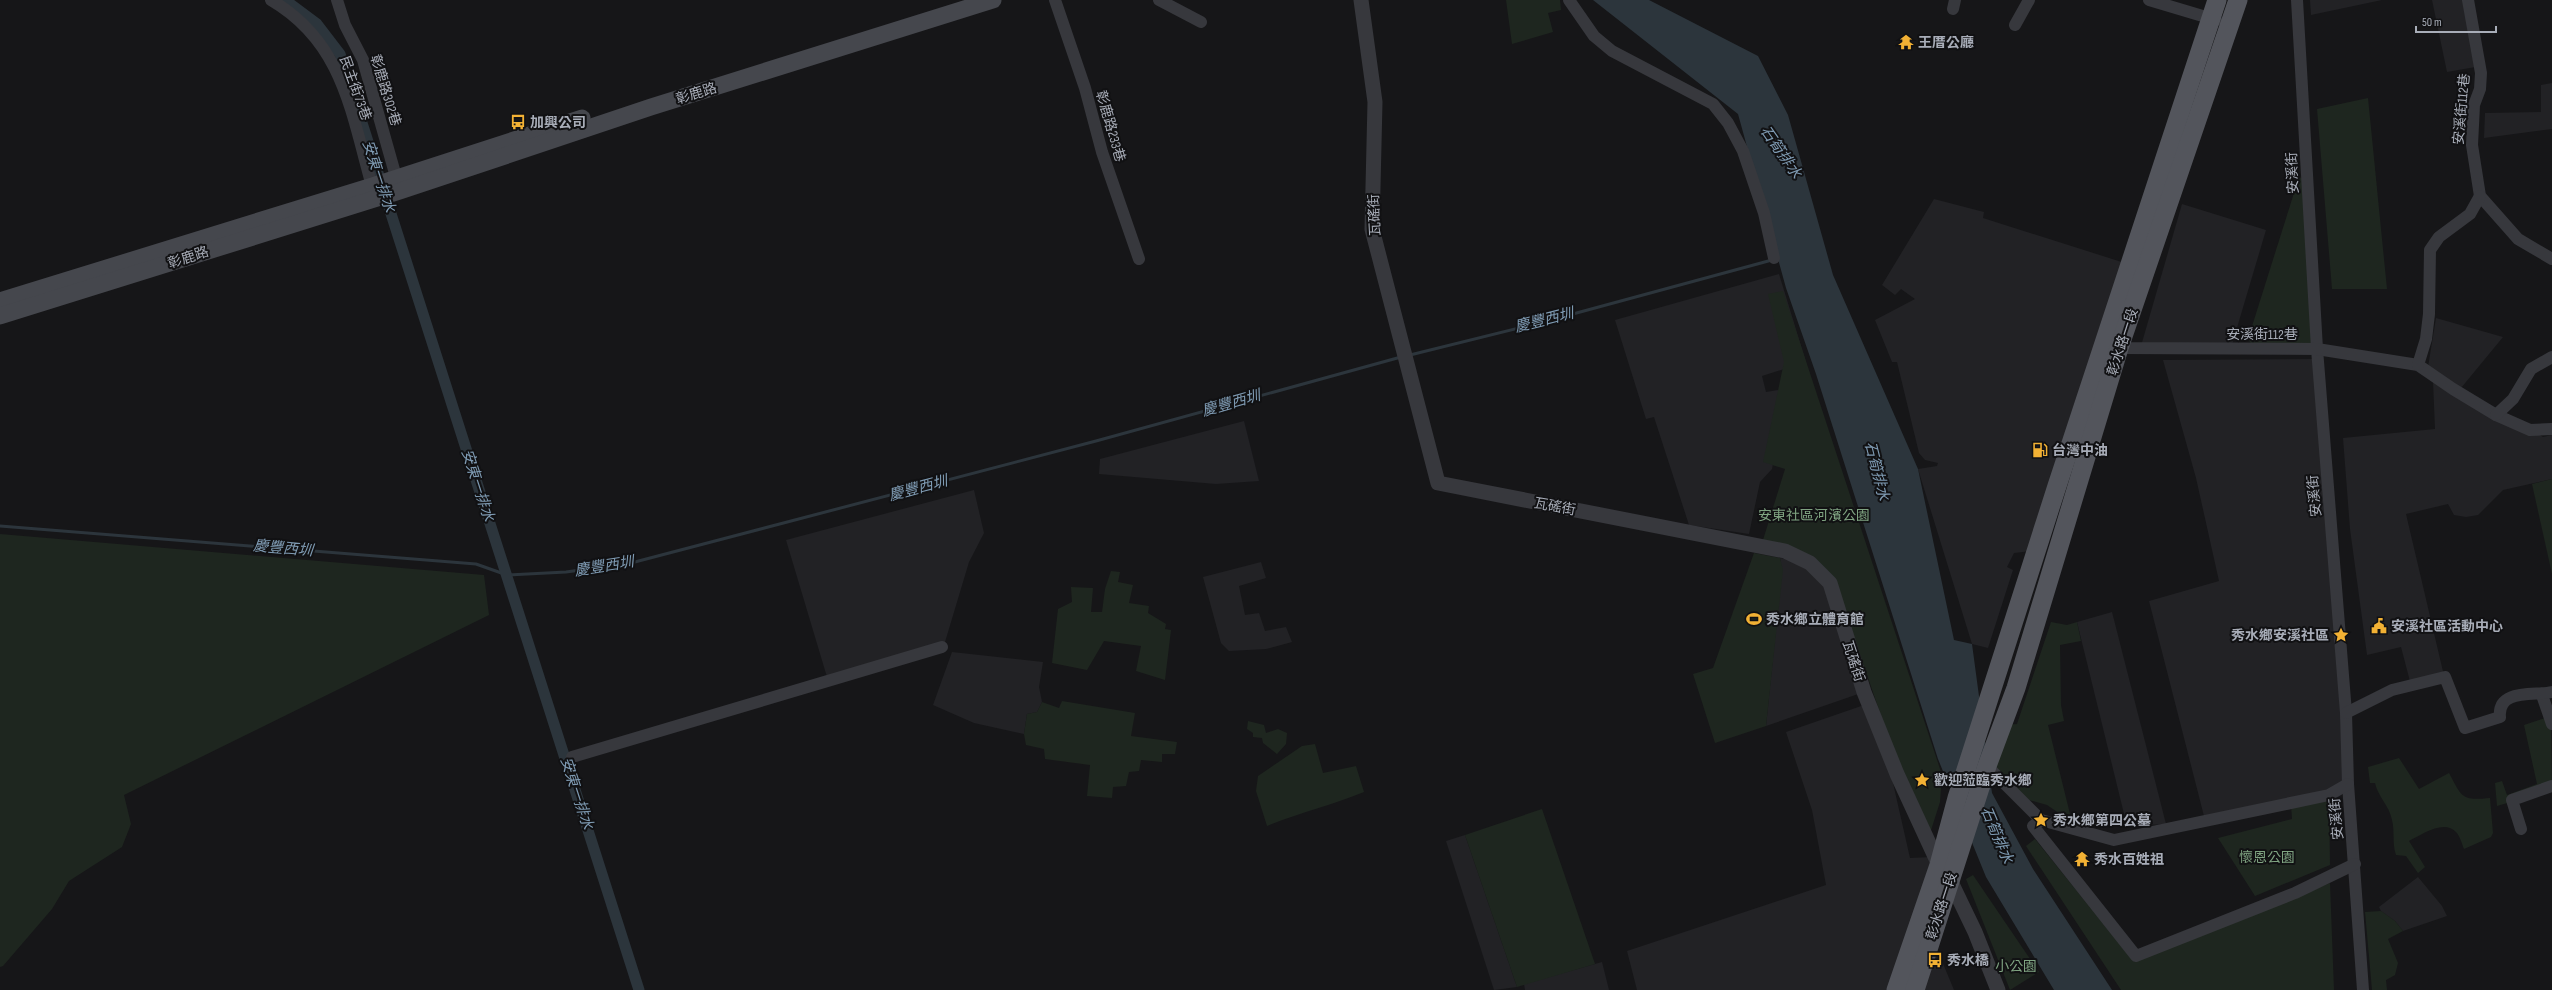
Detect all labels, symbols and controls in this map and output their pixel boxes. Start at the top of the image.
scale bar [2416,8,2496,34]
text: 50 m [2422,15,2442,30]
temple icon: 王厝公廳 [1897,33,1915,51]
place label: 王厝公廳 [1918,34,1974,51]
street label: 彰鹿路302巷 [367,52,404,128]
street label: 民主街73巷 [336,54,375,123]
street label: 安溪街112巷 [2450,73,2473,146]
street label: 彰鹿路 [674,79,719,108]
street label: 彰鹿路233巷 [1092,88,1129,164]
bus stop icon: 加興公司 [509,113,527,131]
place label: 加興公司 [530,114,586,131]
water label: 石筍排水 [1756,122,1806,183]
water label: 安東一排水 [358,138,399,216]
street label: 安溪街 [2283,152,2302,194]
street label: 瓦磘街 [1365,194,1384,236]
street label: 彰鹿路 [166,243,211,272]
water label: 慶豐西圳 [1513,304,1577,337]
street label: 彰水路一段 [2104,306,2141,378]
street label: 安溪街112巷 [2226,326,2298,343]
water label: 慶豐西圳 [1200,386,1265,421]
water label: 石筍排水 [1860,440,1893,503]
fuel station icon: 台灣中油 [2031,441,2049,459]
place label: 台灣中油 [2052,442,2108,459]
water label: 安東一排水 [457,447,498,525]
water label: 慶豐西圳 [887,471,951,505]
street label: 安溪街 [2304,474,2325,518]
street label: 瓦磘街 [1533,494,1577,519]
park label: 安東社區河濱公園 [1758,507,1870,524]
water label: 慶豐西圳 [252,536,316,561]
water label: 慶豐西圳 [573,552,637,581]
sports icon: 秀水鄉立體育館 [1745,610,1763,628]
place label: 秀水鄉立體育館 [1766,611,1864,628]
public building icon: 安溪社區活動中心 [2370,617,2388,635]
place label: 安溪社區活動中心 [2391,618,2503,635]
place icon: 秀水鄉安溪社區 [2332,626,2350,644]
place label: 秀水鄉安溪社區 [2231,627,2329,644]
street label: 瓦磘街 [1839,639,1868,684]
water label: 安東一排水 [556,755,597,833]
place icon: 歡迎蒞臨秀水鄉 [1913,771,1931,789]
place label: 歡迎蒞臨秀水鄉 [1934,772,2032,789]
street label: 安溪街 [2326,797,2347,841]
water label: 石筍排水 [1976,804,2017,867]
place icon: 秀水鄉第四公墓 [2032,811,2050,829]
place label: 秀水鄉第四公墓 [2053,812,2151,829]
park label: 懷恩公園 [2239,849,2295,866]
temple icon: 秀水百姓祖 [2073,850,2091,868]
place label: 秀水百姓祖 [2094,851,2164,868]
street label: 彰水路一段 [1923,870,1960,942]
bus stop icon: 秀水橋 [1926,951,1944,969]
place label: 秀水橋 [1947,952,1989,969]
park label: 小公園 [1995,958,2037,975]

